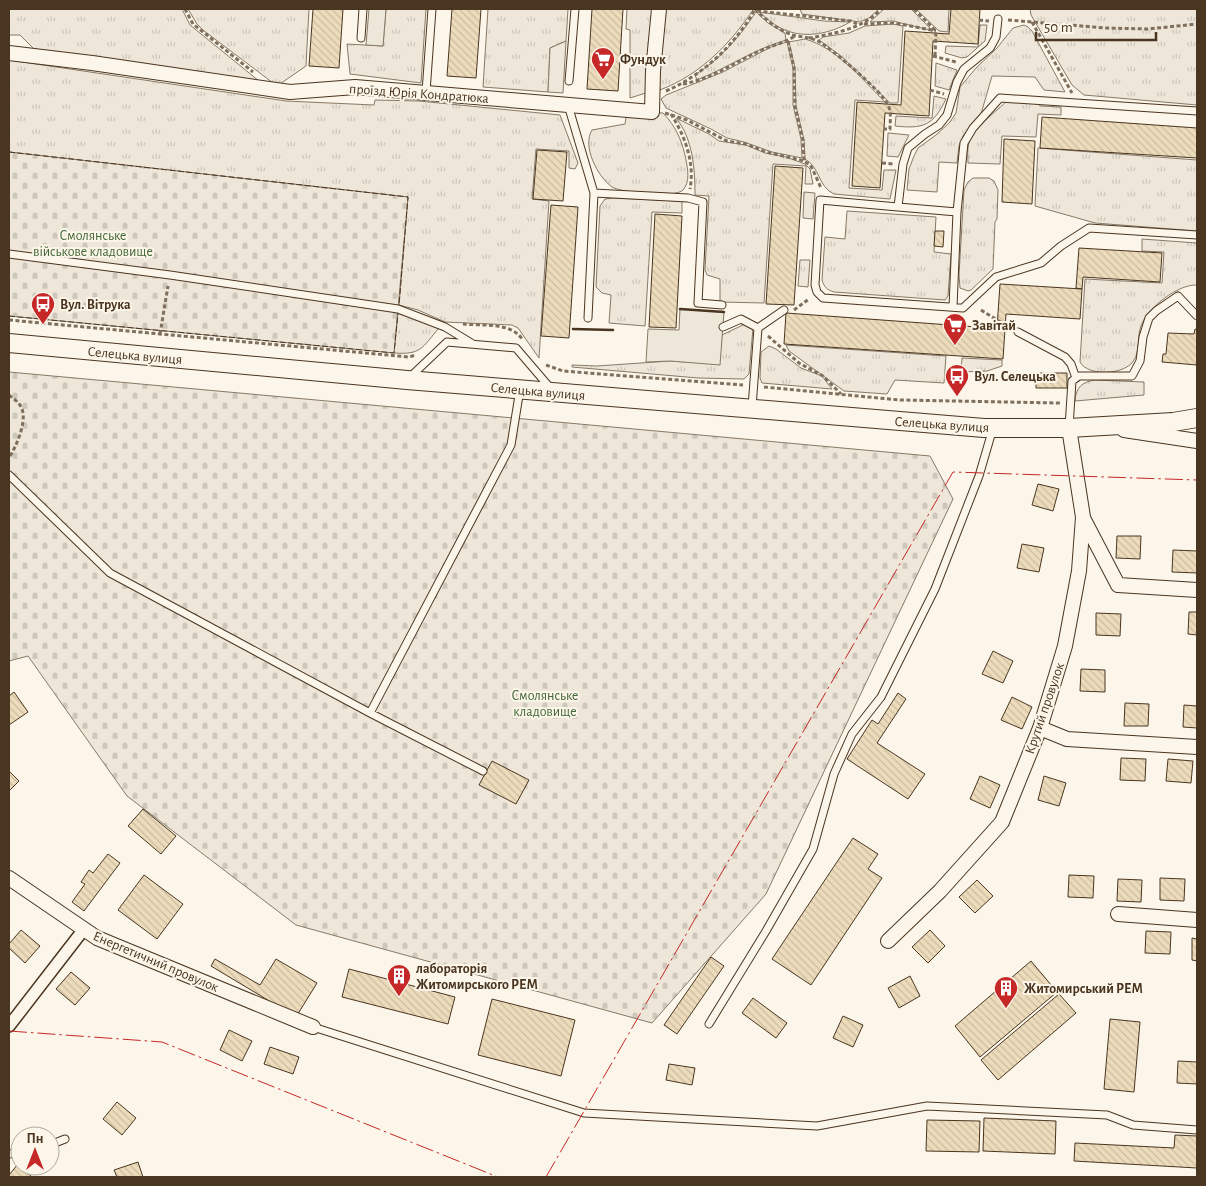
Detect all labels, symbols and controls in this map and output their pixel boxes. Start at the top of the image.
scale bar [1036,10,1156,42]
text: 50 m [1044,20,1073,35]
supermarket icon: Фундук [590,46,616,80]
place label: Фундук [620,53,666,67]
street label: проїзд Юрія Кондратюка [349,82,490,106]
park label: Смолянське військове кладовище [33,229,153,259]
bus stop icon: Вул. Вітрука [30,291,56,325]
place label: Вул. Вітрука [60,298,131,312]
supermarket icon: Завітай [942,312,968,346]
place label: Завітай [972,319,1016,333]
street label: Селецька вулиця [87,345,183,367]
bus stop icon: Вул. Селецька [944,363,970,397]
place label: Вул. Селецька [974,370,1056,384]
street label: Селецька вулиця [490,381,586,403]
street label: Селецька вулиця [894,415,990,435]
street label: Крутий провулок [1023,660,1067,756]
park label: Смолянське кладовище [511,689,579,719]
street label: Енергетичний провулок [91,929,221,995]
place label: лабораторія Житомирського РЕМ [416,962,538,992]
building icon: лабораторія Житомирського РЕМ [386,963,412,997]
building icon: Житомирський РЕМ [993,975,1019,1009]
place label: Житомирський РЕМ [1024,982,1143,996]
north arrow [10,1126,60,1176]
text: Пн [26,1132,44,1146]

